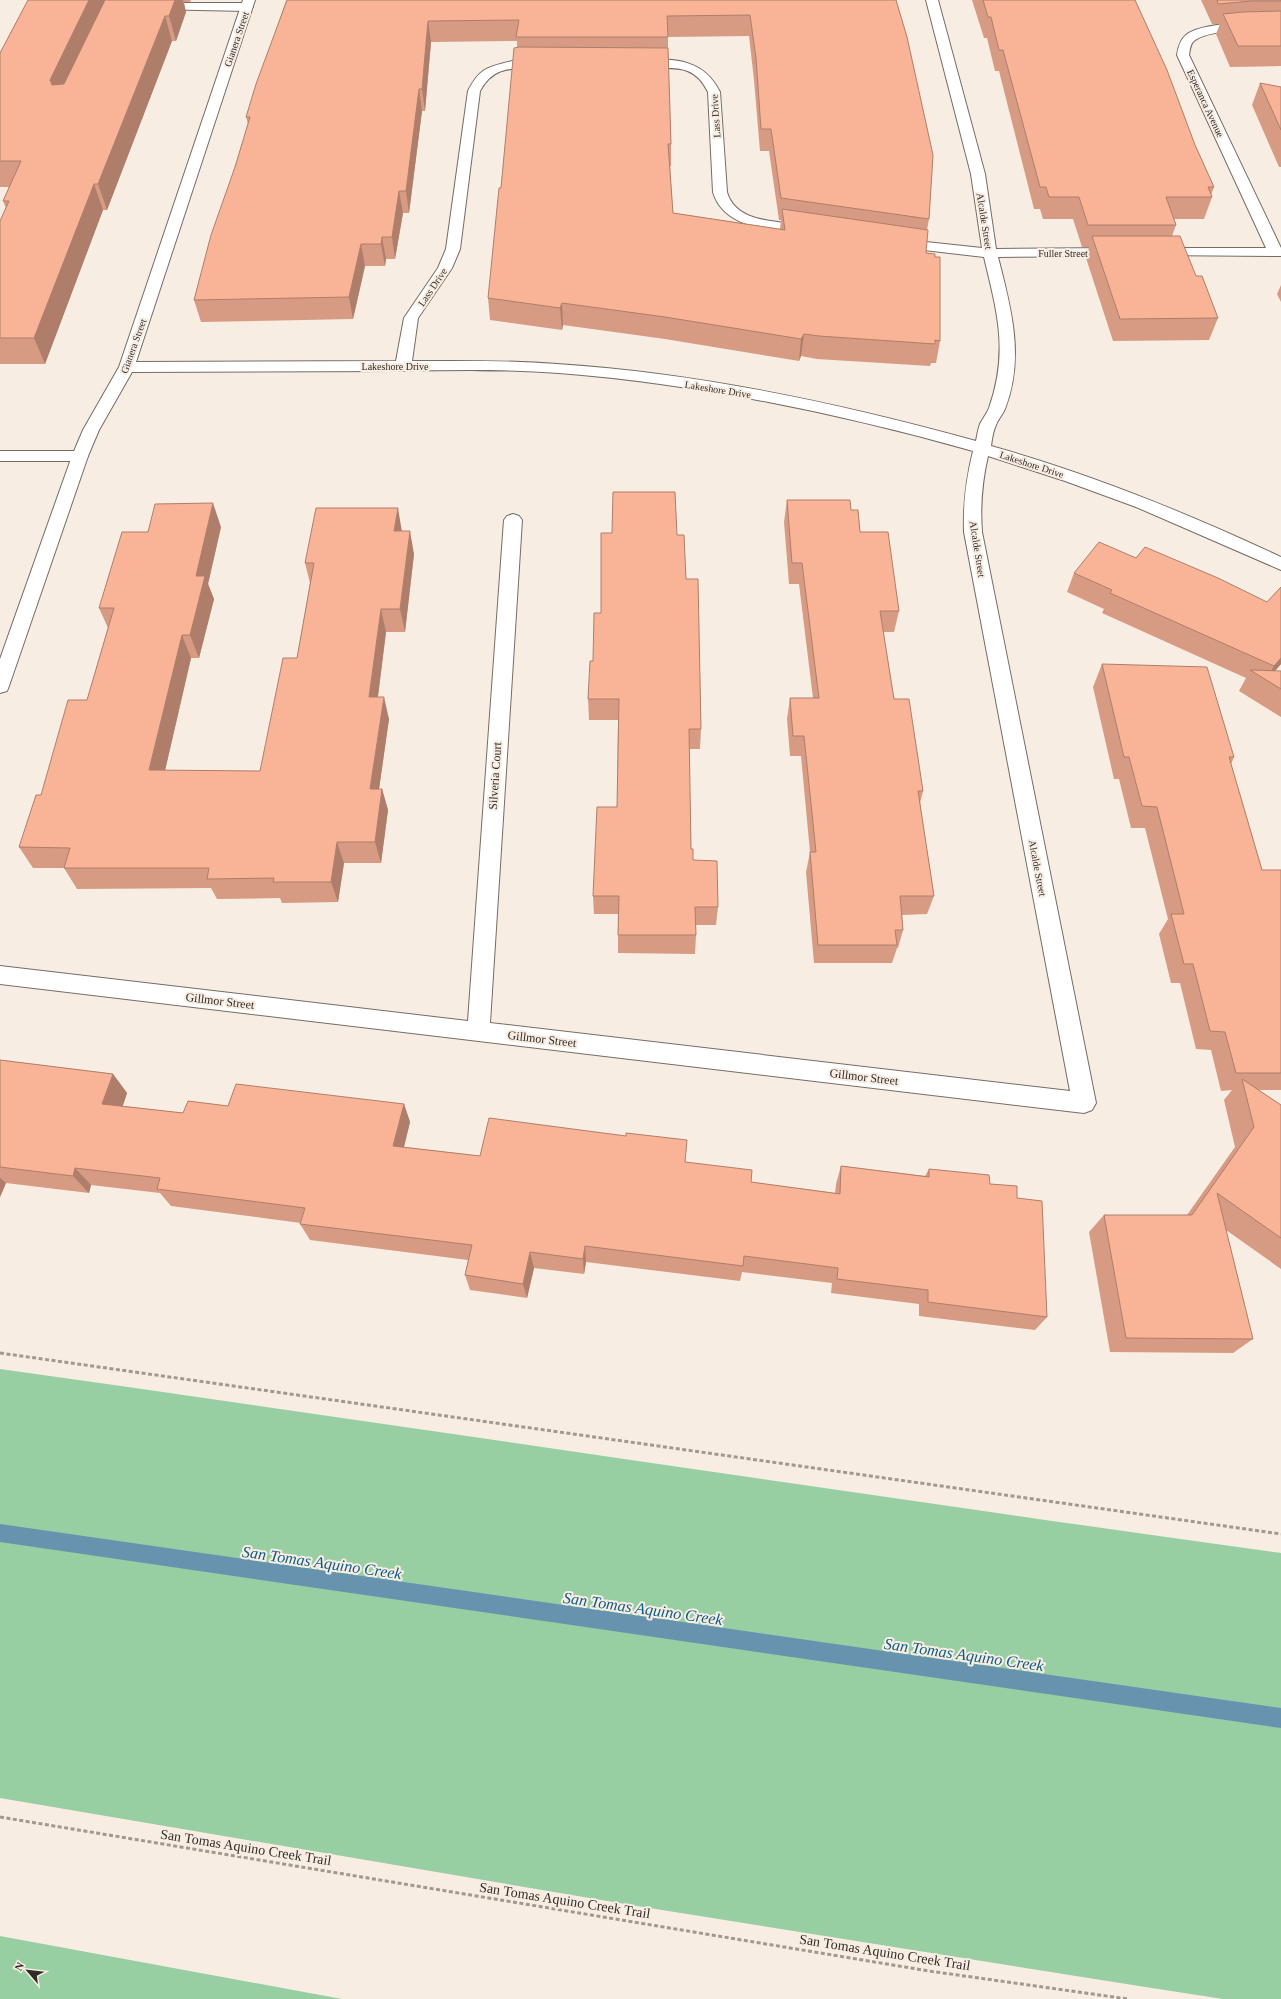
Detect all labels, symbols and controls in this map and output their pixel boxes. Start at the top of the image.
street label: Gianera Street [222,10,251,68]
street label: Esperanca Avenue [1185,68,1226,139]
street label: Lass Drive [708,93,723,138]
street label: Alcalde Street [975,192,994,250]
street label: Fuller Street [1038,248,1088,259]
street label: Lass Drive [416,266,449,308]
street label: Gianera Street [118,317,149,375]
street label: Lakeshore Drive [362,361,429,372]
street label: Lakeshore Drive [684,379,752,400]
street label: Lakeshore Drive [998,449,1066,480]
street label: Alcalde Street [968,520,987,578]
street label: Silveria Court [486,741,504,810]
street label: Alcalde Street [1027,839,1048,897]
street label: Gillmor Street [185,990,256,1012]
street label: Gillmor Street [507,1028,578,1050]
street label: Gillmor Street [829,1066,900,1088]
water label: San Tomas Aquino Creek [241,1543,404,1583]
water label: San Tomas Aquino Creek [562,1589,725,1629]
water label: San Tomas Aquino Creek [883,1635,1046,1675]
street label: San Tomas Aquino Creek Trail [159,1827,333,1868]
street label: San Tomas Aquino Creek Trail [478,1880,652,1921]
street label: San Tomas Aquino Creek Trail [798,1932,972,1973]
north arrow [8,1951,48,1991]
text: N [12,1960,26,1973]

